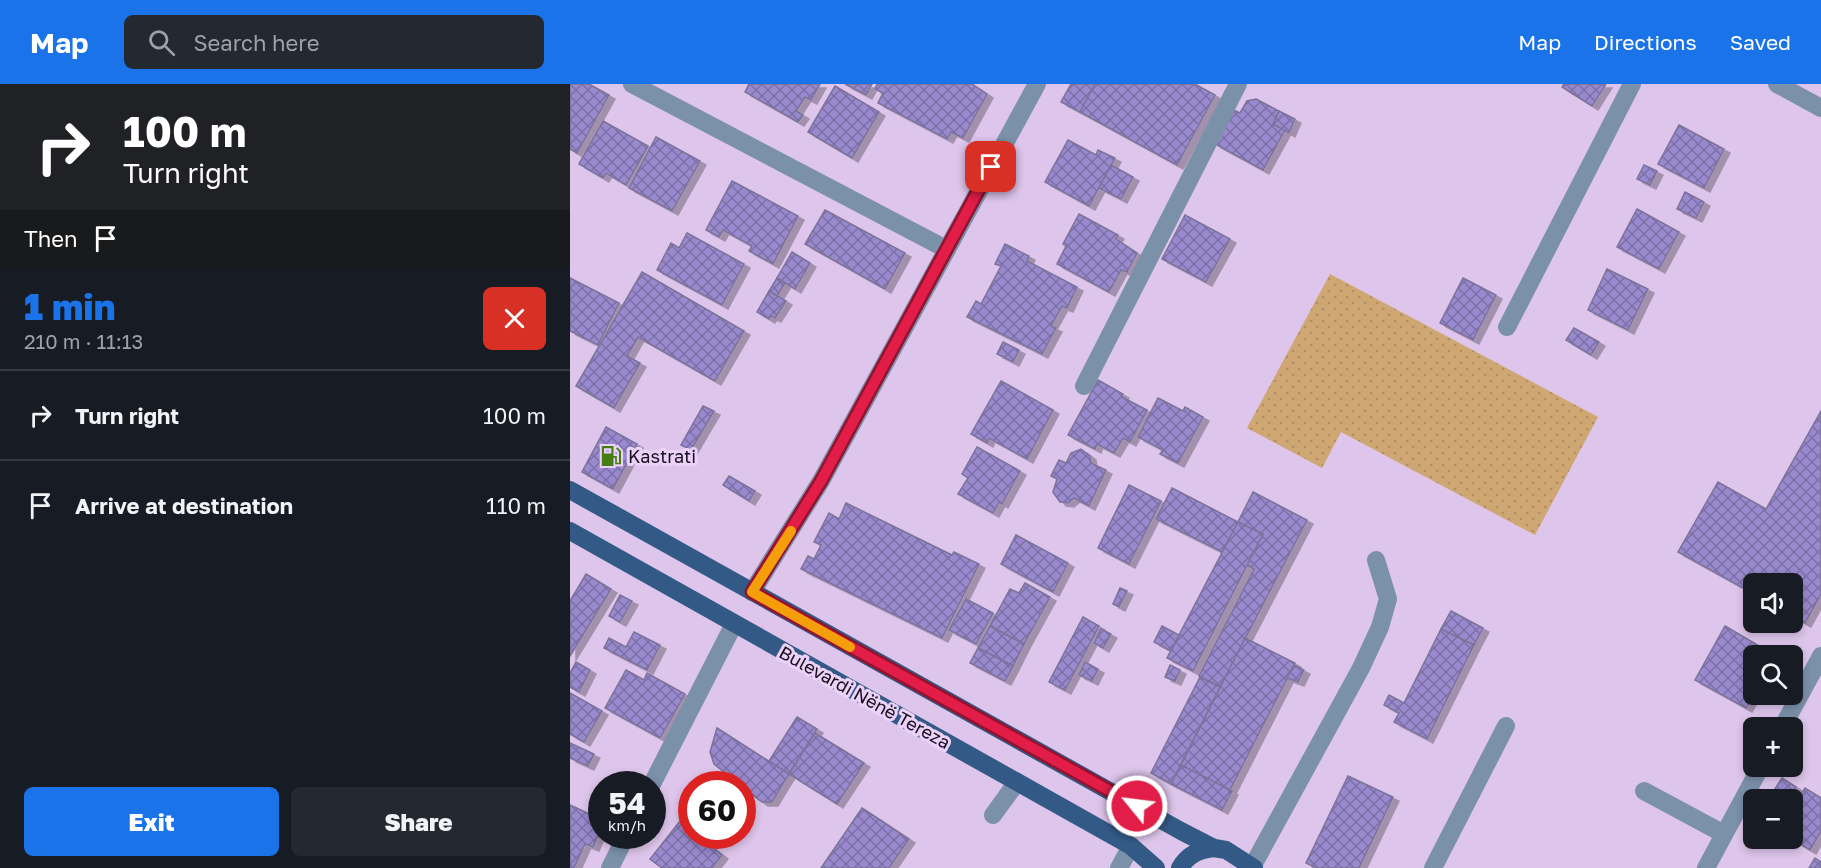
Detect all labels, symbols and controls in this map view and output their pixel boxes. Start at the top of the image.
search box [124,15,544,69]
text: Map [30,26,88,59]
icon: search [145,26,178,59]
text: Search here [193,29,319,56]
text: Map [1518,29,1561,55]
text: Directions [1594,29,1697,55]
text: Saved [1730,29,1791,55]
text: 100 m [123,106,246,156]
icon: right [24,108,102,186]
pin [965,141,1016,192]
icon: arrive [974,150,1007,183]
text: Turn right [123,157,249,189]
icon: arrive [89,222,122,255]
text: Then [24,225,77,252]
text: 1 min [24,285,115,328]
button: close [483,287,546,350]
text: 210 m · 11:13 [24,329,143,353]
icon: right [24,399,57,432]
text: Turn right [75,402,179,429]
text: 100 m [483,402,546,429]
fuel station icon: Kastrati [599,444,623,468]
place label: Kastrati [628,445,696,467]
icon: arrive [24,489,57,522]
text: Arrive at destination [75,492,293,519]
text: 110 m [486,492,546,519]
map controls [1743,573,1803,849]
button: sound [1743,573,1803,633]
street label: Bulevardi Nënë Tereza [776,641,954,753]
button: search [1743,645,1803,705]
button: + [1743,717,1803,777]
speed limit sign: 60 [678,771,756,849]
position arrow [1105,774,1169,838]
text: 54 [608,785,646,821]
button: Exit [24,787,279,856]
button: Share [291,787,546,856]
button: − [1743,789,1803,849]
text: km/h [608,816,646,834]

